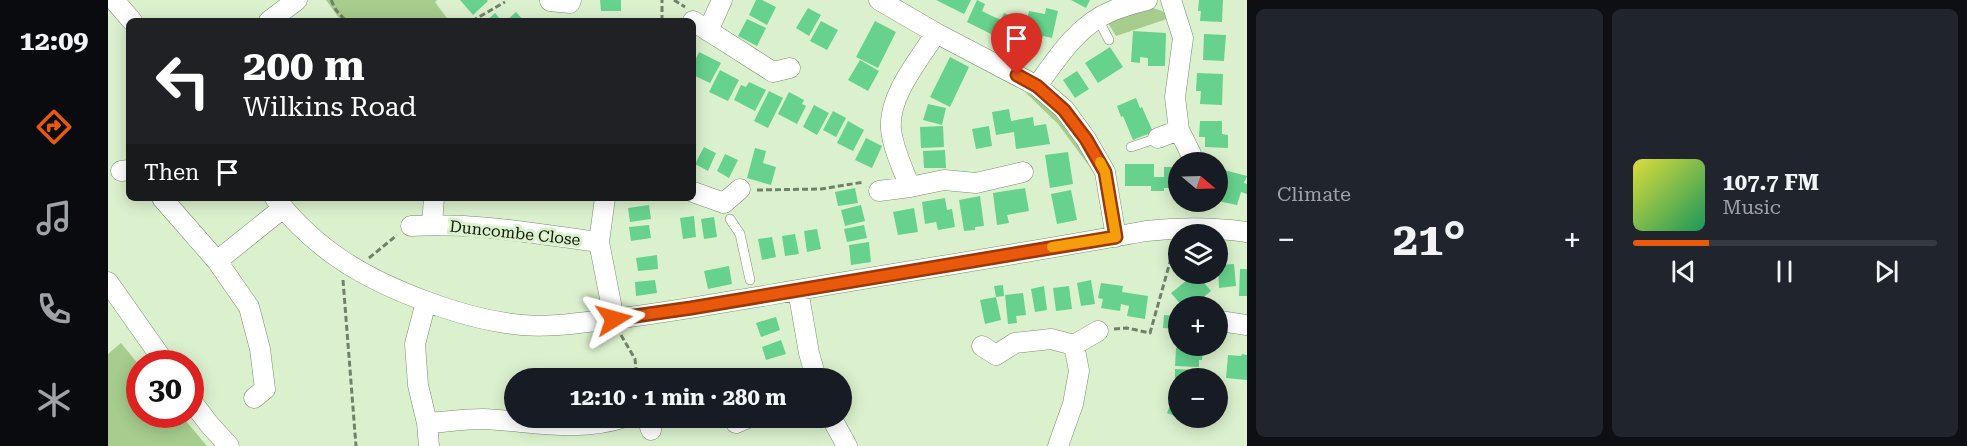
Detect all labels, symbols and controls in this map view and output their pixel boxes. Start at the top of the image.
pin [991,13,1042,75]
icon: arrive [1000,22,1033,55]
text: 12:09 [20,25,88,57]
text: 200 m [243,41,365,90]
icon: left [144,42,222,120]
text: Wilkins Road [243,91,416,123]
icon: directions [33,106,75,148]
north arrow [1168,152,1228,212]
map controls [1168,152,1228,428]
icon: arrive [211,156,244,189]
text: Then [144,160,199,185]
text: 107.7 FM [1723,170,1819,195]
text: Climate [1277,182,1351,206]
text: Music [1723,195,1781,219]
icon: music [33,197,75,239]
text: 21° [1393,213,1466,266]
street label: Duncombe Close [449,217,582,249]
text: − [1277,220,1295,259]
text: + [1563,220,1582,259]
button: layers [1168,224,1228,284]
icon: previous [1667,255,1700,288]
icon: pause [1768,255,1801,288]
icon: next [1870,255,1903,288]
position arrow [582,287,646,351]
icon: phone [33,288,75,330]
button: + [1168,296,1228,356]
speed limit sign: 30 [126,350,204,428]
button: − [1168,368,1228,428]
icon: climate [33,379,75,421]
text: 12:10 · 1 min · 280 m [569,385,787,410]

